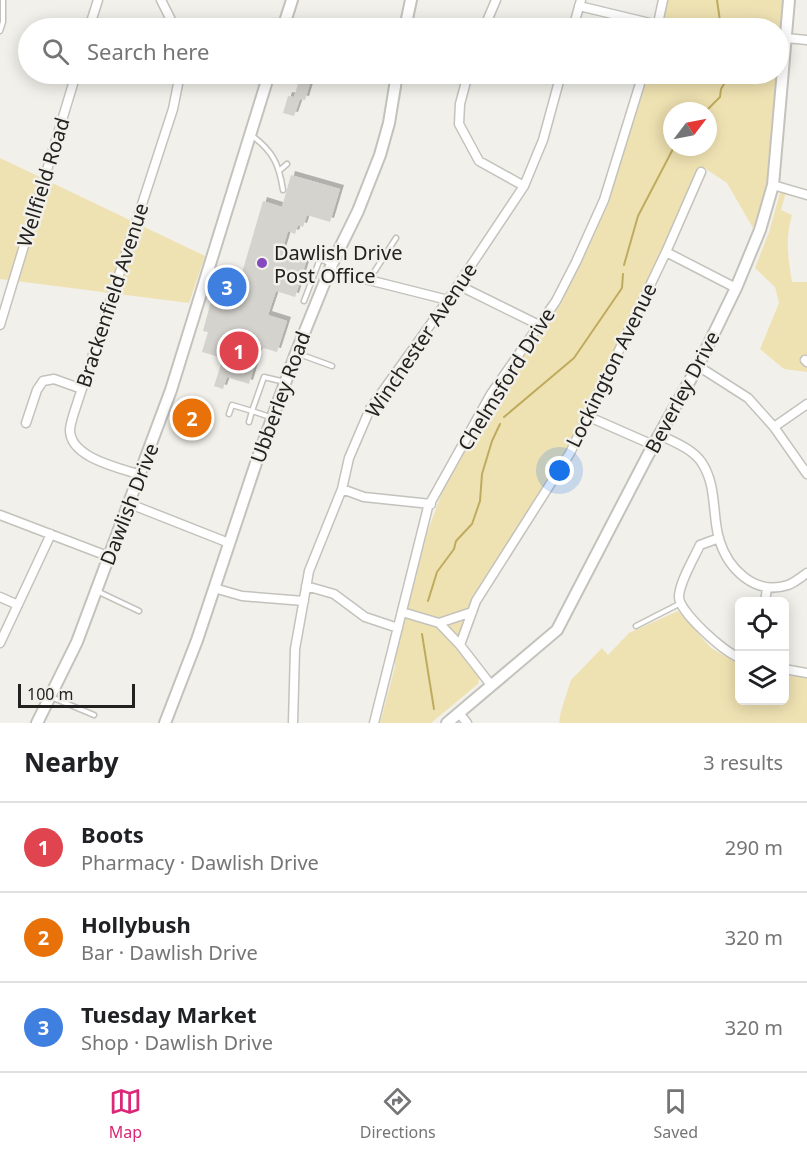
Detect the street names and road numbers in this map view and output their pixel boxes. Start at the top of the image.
street label: Wellfield Road [11,114,75,250]
street label: Brackenfield Avenue [69,199,155,391]
street label: Winchester Avenue [359,257,483,423]
street label: Lockington Avenue [559,278,663,452]
street label: Chelmsford Drive [451,303,561,455]
street label: Beverley Drive [639,326,725,458]
street label: Ubberley Road [244,327,316,467]
street label: Dawlish Drive [93,439,165,569]

